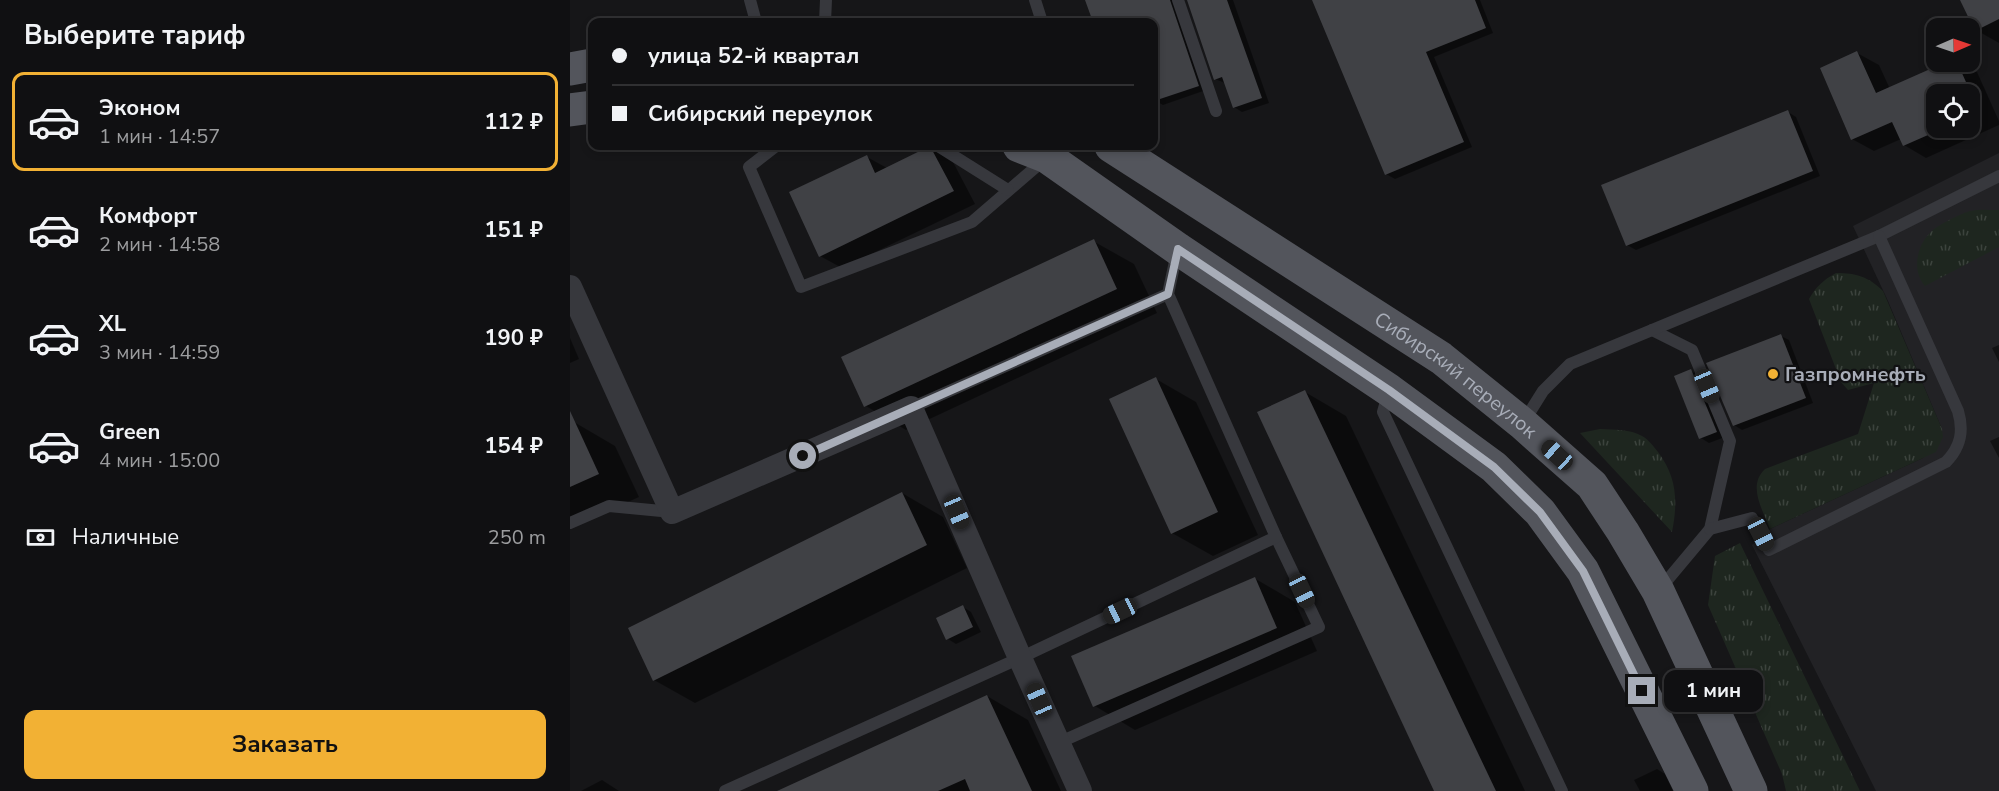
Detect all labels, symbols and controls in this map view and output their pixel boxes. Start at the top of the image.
text: Выберите тариф [24,17,246,54]
north arrow [1926,18,1980,72]
map controls [1926,18,1980,138]
text: улица 52-й квартал [648,41,859,71]
button: locate [1926,84,1980,138]
text: Эконом [99,93,181,123]
icon: car [27,95,81,149]
text: Сибирский переулок [648,99,872,129]
text: 112 ₽ [484,107,543,137]
text: 1 мин · 14:57 [99,123,220,150]
text: Комфорт [99,201,197,231]
icon: car [27,203,81,257]
text: 151 ₽ [484,215,543,245]
text: 2 мин · 14:58 [99,231,220,258]
street label: Сибирский переулок [1369,306,1543,445]
text: XL [99,309,126,339]
icon: car [27,311,81,365]
text: 190 ₽ [484,323,543,353]
text: 3 мин · 14:59 [99,339,220,366]
place label: Газпромнефть [1785,361,1926,388]
car [1692,366,1722,406]
marker: Газпромнефть [1766,367,1780,381]
text: Green [99,417,160,447]
icon: car [27,419,81,473]
text: 154 ₽ [484,431,543,461]
car [1538,436,1576,474]
route start [789,442,816,469]
text: 4 мин · 15:00 [99,447,220,474]
car [942,492,972,532]
car [1745,514,1777,554]
icon: cash [24,521,57,554]
text: Наличные [72,522,179,552]
text: 250 m [488,524,546,551]
car [1286,571,1318,611]
car [1100,595,1140,627]
callout: 1 мин [1663,670,1762,712]
route end [1628,677,1655,704]
text: 1 мин [1686,677,1741,704]
car [1023,680,1055,720]
button: Заказать [24,710,546,779]

